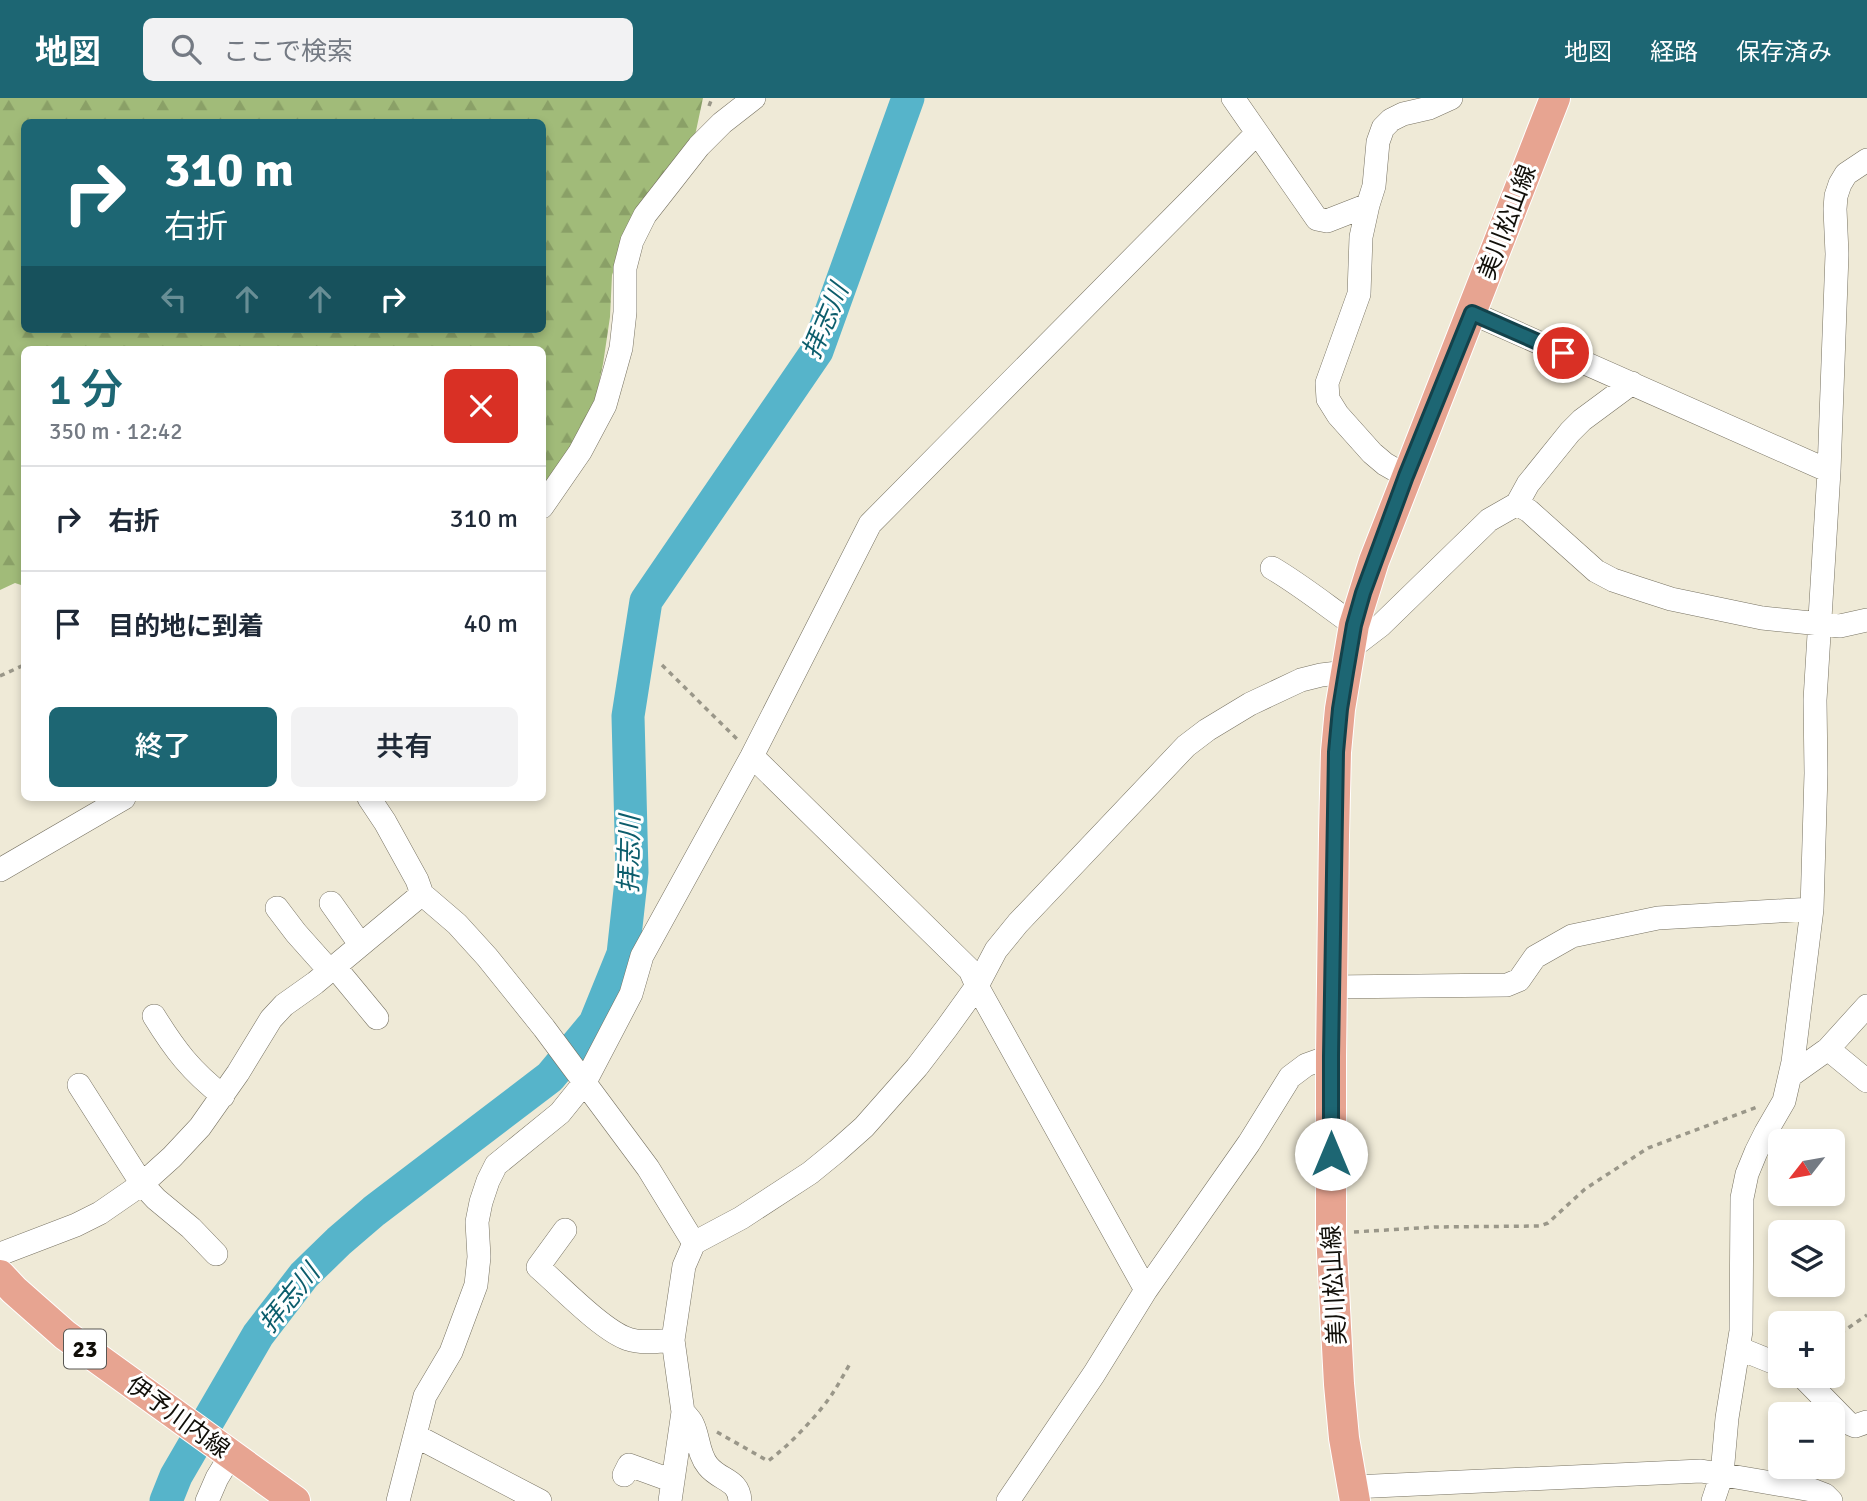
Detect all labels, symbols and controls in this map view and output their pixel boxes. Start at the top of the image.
search box [143,18,633,81]
icon: search [167,30,205,68]
text: 地図 [35,32,101,73]
text: ここで検索 [223,36,353,68]
text: 地図 [1564,37,1612,67]
text: 経路 [1650,37,1698,67]
text: 保存済み [1736,37,1832,67]
text: 310 m [164,140,294,200]
icon: right [49,147,140,238]
street label: 美川松山線 [1471,161,1543,283]
text: 右折 [164,207,228,246]
water label: 拝志川 [796,276,857,364]
icon: left [155,280,193,318]
icon: ahead [228,280,266,318]
icon: ahead [301,280,339,318]
icon: right [374,280,412,318]
pin [1533,323,1593,383]
icon: arrive [1544,334,1582,372]
text: 1 分 [49,365,123,416]
button: close [444,369,518,443]
text: 350 m · 12:42 [49,417,183,446]
icon: right [49,500,87,538]
text: 310 m [449,503,518,535]
text: 右折 [108,506,160,538]
icon: arrive [49,605,87,643]
text: 40 m [463,608,518,640]
text: 目的地に到着 [108,611,264,643]
button: 終了 [49,707,277,787]
button: 共有 [291,707,518,787]
water label: 拝志川 [613,812,647,893]
position arrow [1294,1117,1368,1191]
north arrow [1768,1129,1844,1206]
map controls [1768,1129,1845,1479]
button: layers [1768,1220,1845,1297]
street label: 美川松山線 [1316,1224,1352,1346]
water label: 拝志川 [253,1256,329,1339]
button: + [1768,1311,1845,1388]
road number: 23 [64,1330,106,1368]
street label: 伊予川内線 [121,1370,235,1464]
button: − [1768,1402,1845,1479]

